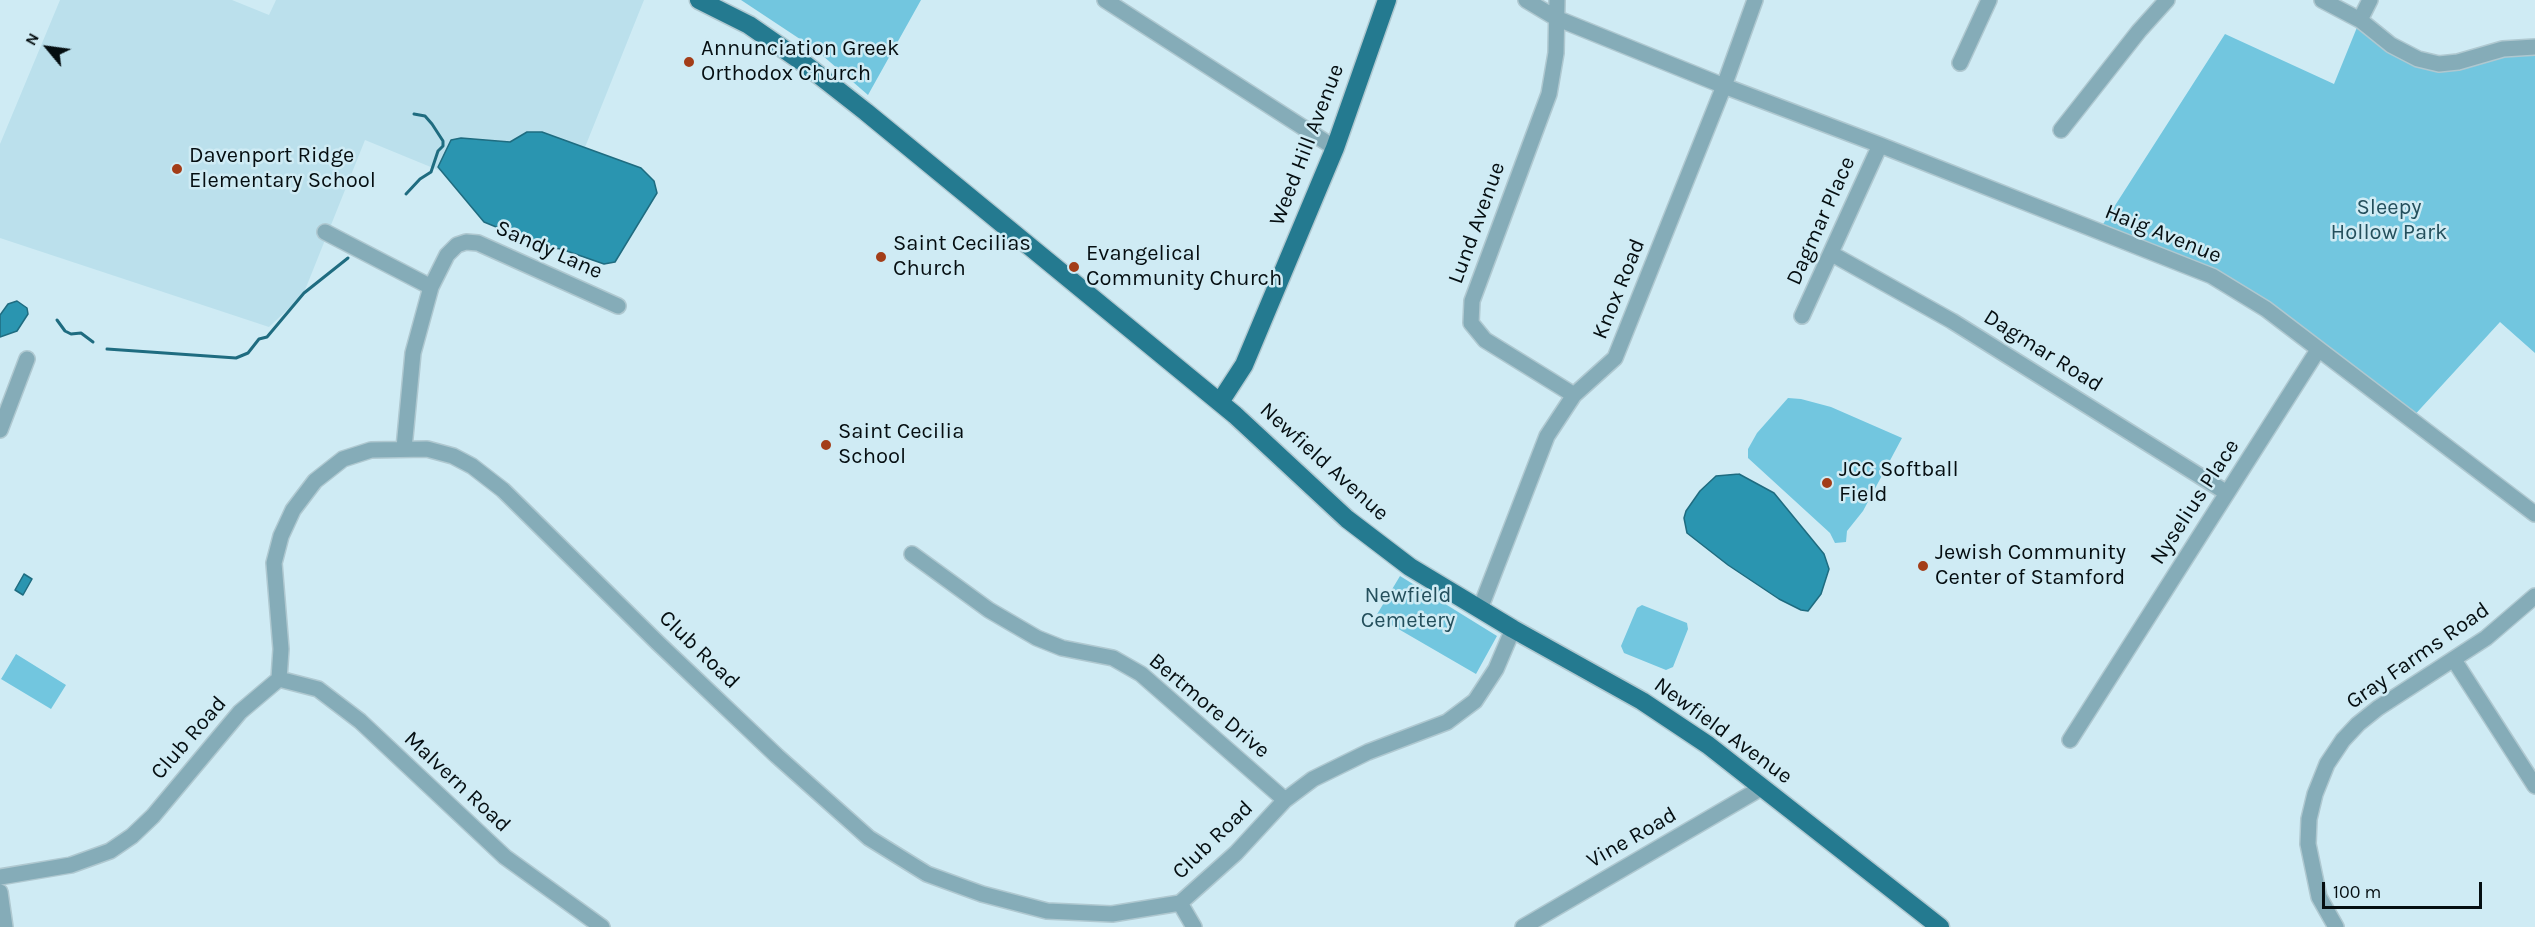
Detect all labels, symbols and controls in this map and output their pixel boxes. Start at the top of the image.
north arrow [18,18,78,78]
text: N [21,29,43,49]
place label: Annunciation Greek Orthodox Church [701,36,899,88]
marker: Annunciation Greek Orthodox Church [682,55,696,69]
street label: Weed Hill Avenue [1264,60,1350,230]
place label: Davenport Ridge Elementary School [189,143,376,194]
street label: Dagmar Place [1781,153,1861,289]
street label: Lund Avenue [1443,159,1511,287]
marker: Davenport Ridge Elementary School [170,162,184,176]
park label: Sleepy Hollow Park [2331,195,2447,246]
street label: Haig Avenue [2101,199,2225,269]
street label: Sandy Lane [491,215,607,285]
place label: Saint Cecilias Church [893,231,1031,282]
street label: Knox Road [1587,235,1651,343]
place label: Evangelical Community Church [1086,241,1282,292]
marker: Saint Cecilias Church [874,250,888,264]
marker: Evangelical Community Church [1067,260,1081,274]
street label: Dagmar Road [1979,304,2107,398]
street label: Newfield Avenue [1254,397,1394,527]
place label: Saint Cecilia School [838,419,964,470]
street label: Nyselius Place [2145,434,2245,570]
marker: Saint Cecilia School [819,438,833,452]
place label: JCC Softball Field [1839,457,1959,508]
marker: JCC Softball Field [1820,476,1834,490]
place label: Jewish Community Center of Stamford [1935,540,2126,592]
marker: Jewish Community Center of Stamford [1916,559,1930,573]
park label: Newfield Cemetery [1361,583,1455,634]
street label: Gray Farms Road [2341,597,2495,715]
street label: Club Road [653,605,745,695]
street label: Bertmore Drive [1143,648,1275,764]
street label: Newfield Avenue [1649,672,1797,790]
street label: Club Road [146,691,232,785]
street label: Malvern Road [398,726,516,838]
street label: Club Road [1167,795,1259,885]
street label: Vine Road [1582,802,1682,874]
scale bar [2325,870,2486,908]
text: 100 m [2333,881,2381,903]

